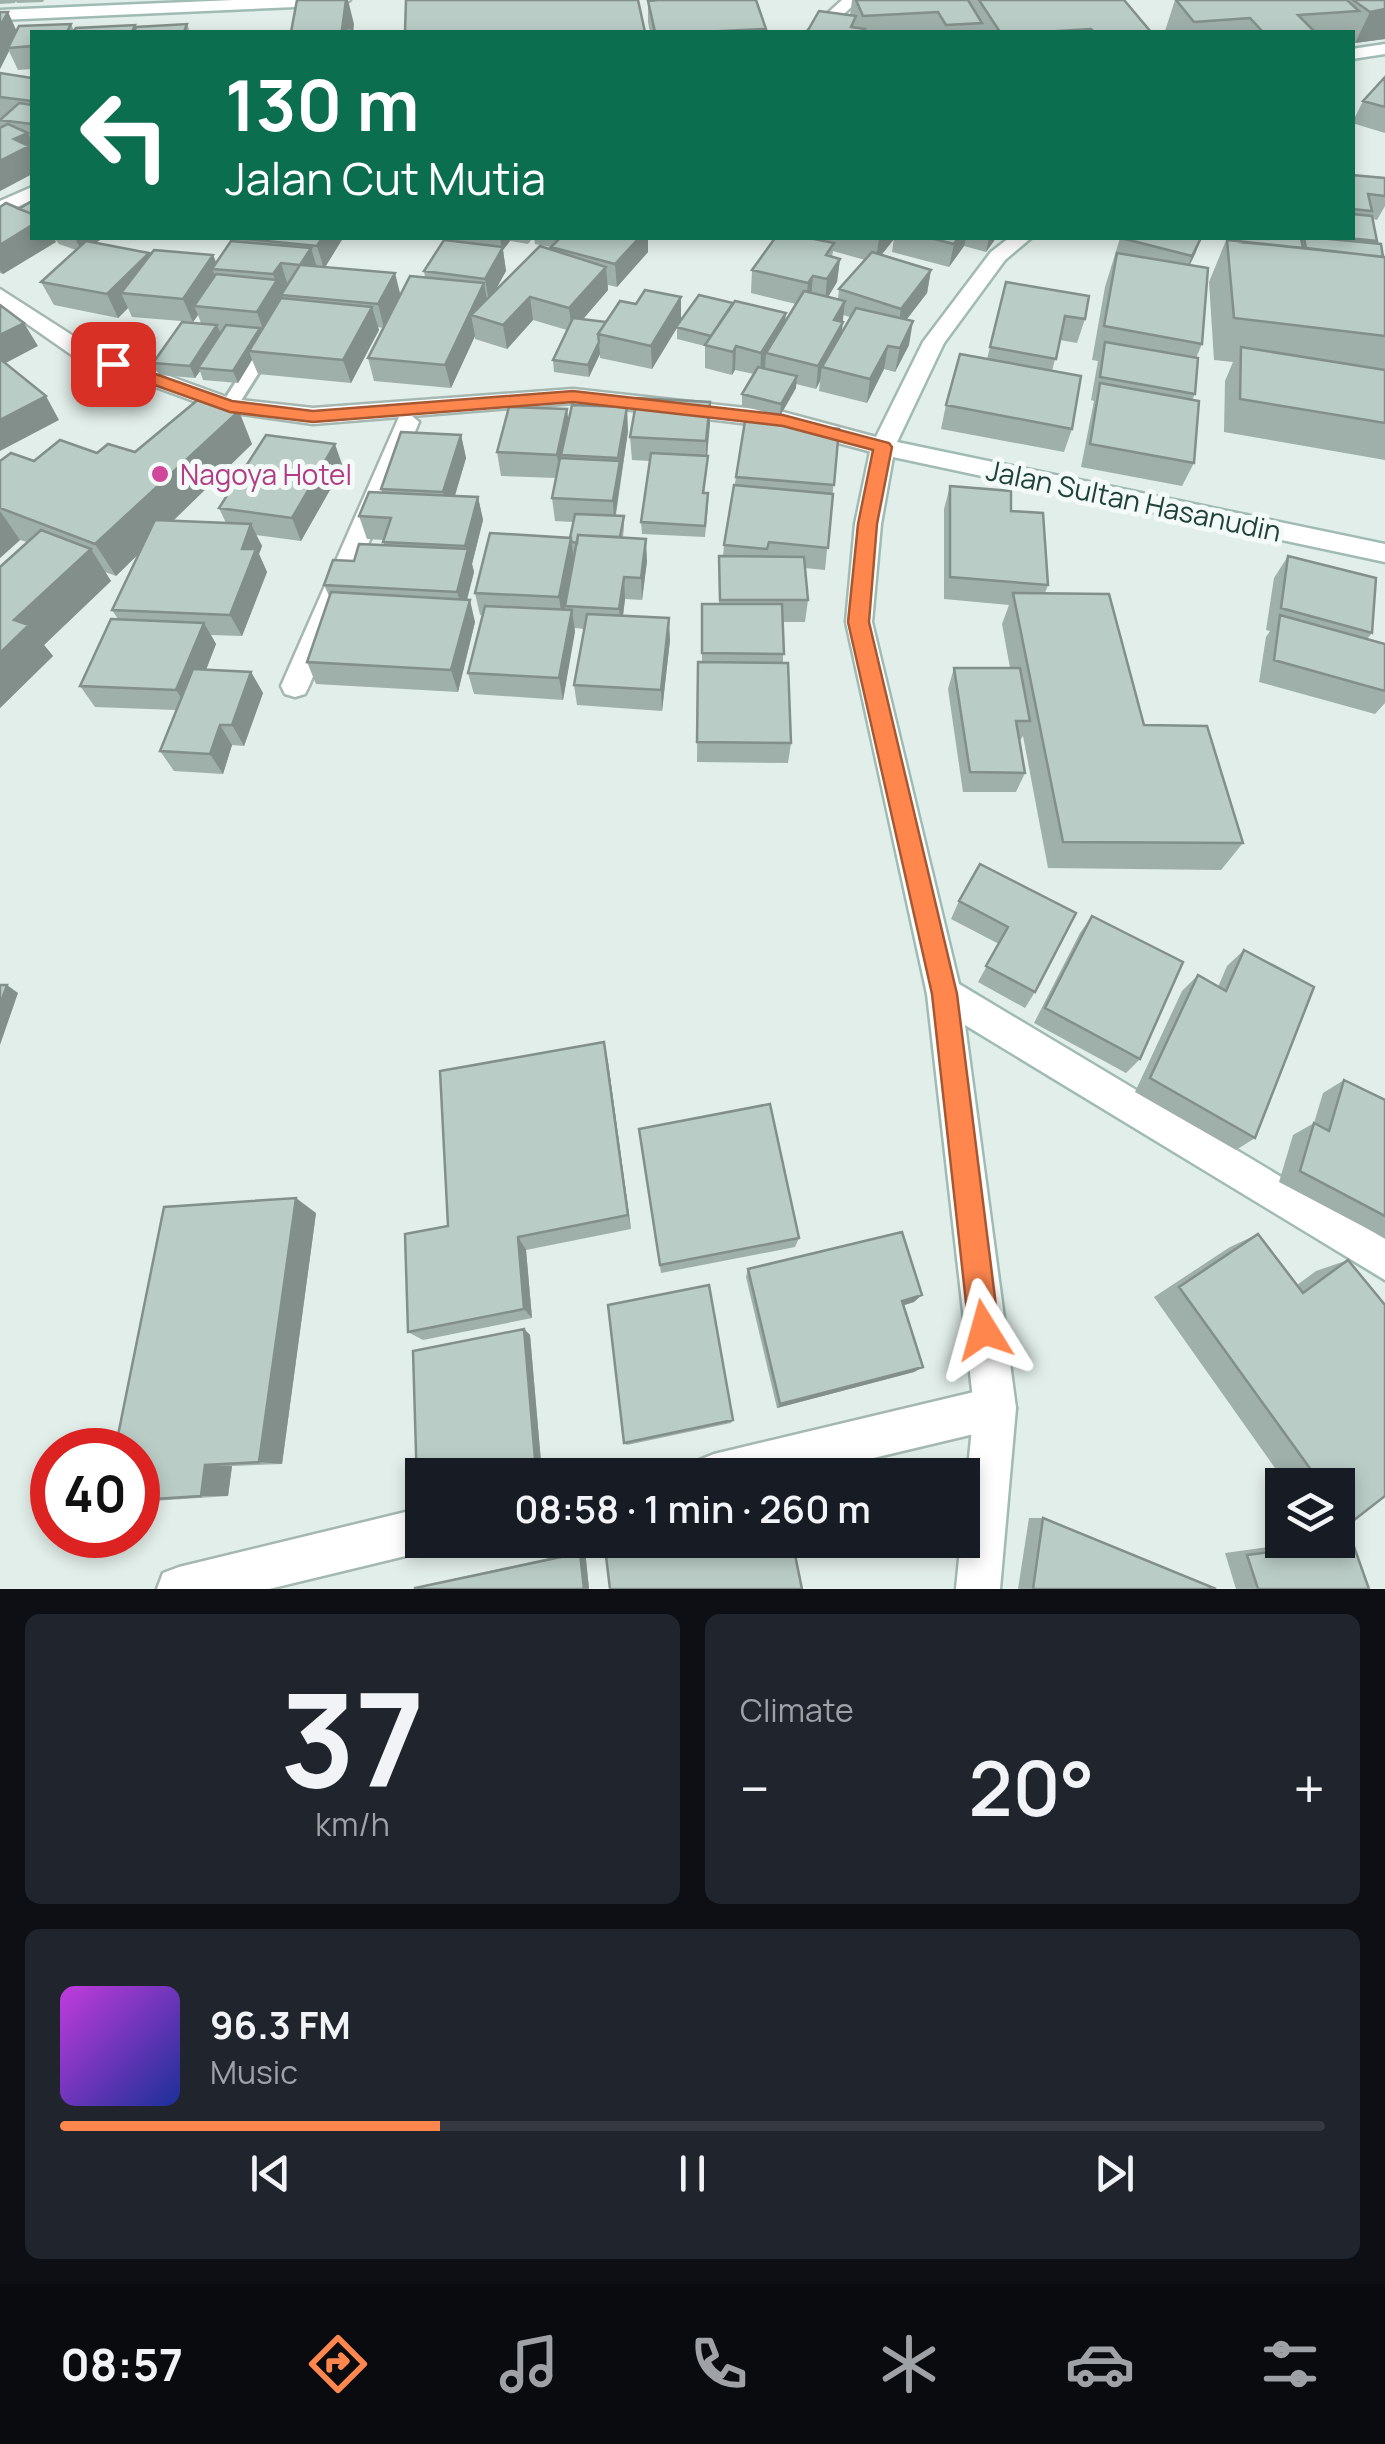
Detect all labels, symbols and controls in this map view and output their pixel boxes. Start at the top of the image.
text: 130 m [225,56,419,152]
icon: left [60,70,190,200]
text: Jalan Cut Mutia [225,147,546,209]
pin [71,322,156,407]
icon: arrive [86,337,141,392]
street label: Jalan Sultan Hasanudin [983,450,1285,550]
place label: Nagoya Hotel [180,455,352,493]
marker: Nagoya Hotel [149,463,171,485]
position arrow [932,1278,1036,1382]
speed limit sign: 40 [30,1428,160,1558]
map controls [1265,1468,1355,1558]
button: layers [1265,1468,1355,1558]
text: 08:58 · 1 min · 260 m [514,1482,871,1534]
text: 37 [280,1648,425,1826]
text: Climate [740,1688,854,1732]
text: 20° [969,1736,1094,1839]
text: − [740,1750,770,1826]
text: + [1293,1750,1325,1826]
text: km/h [315,1802,390,1846]
text: 96.3 FM [210,1998,351,2050]
text: Music [210,2050,298,2094]
icon: previous [243,2146,298,2201]
icon: pause [665,2146,720,2201]
icon: next [1087,2146,1142,2201]
icon: directions [303,2329,373,2399]
icon: music [494,2329,564,2399]
icon: phone [684,2329,754,2399]
icon: climate [874,2329,944,2399]
icon: car [1065,2329,1135,2399]
icon: filters [1255,2329,1325,2399]
text: 08:57 [60,2333,183,2395]

